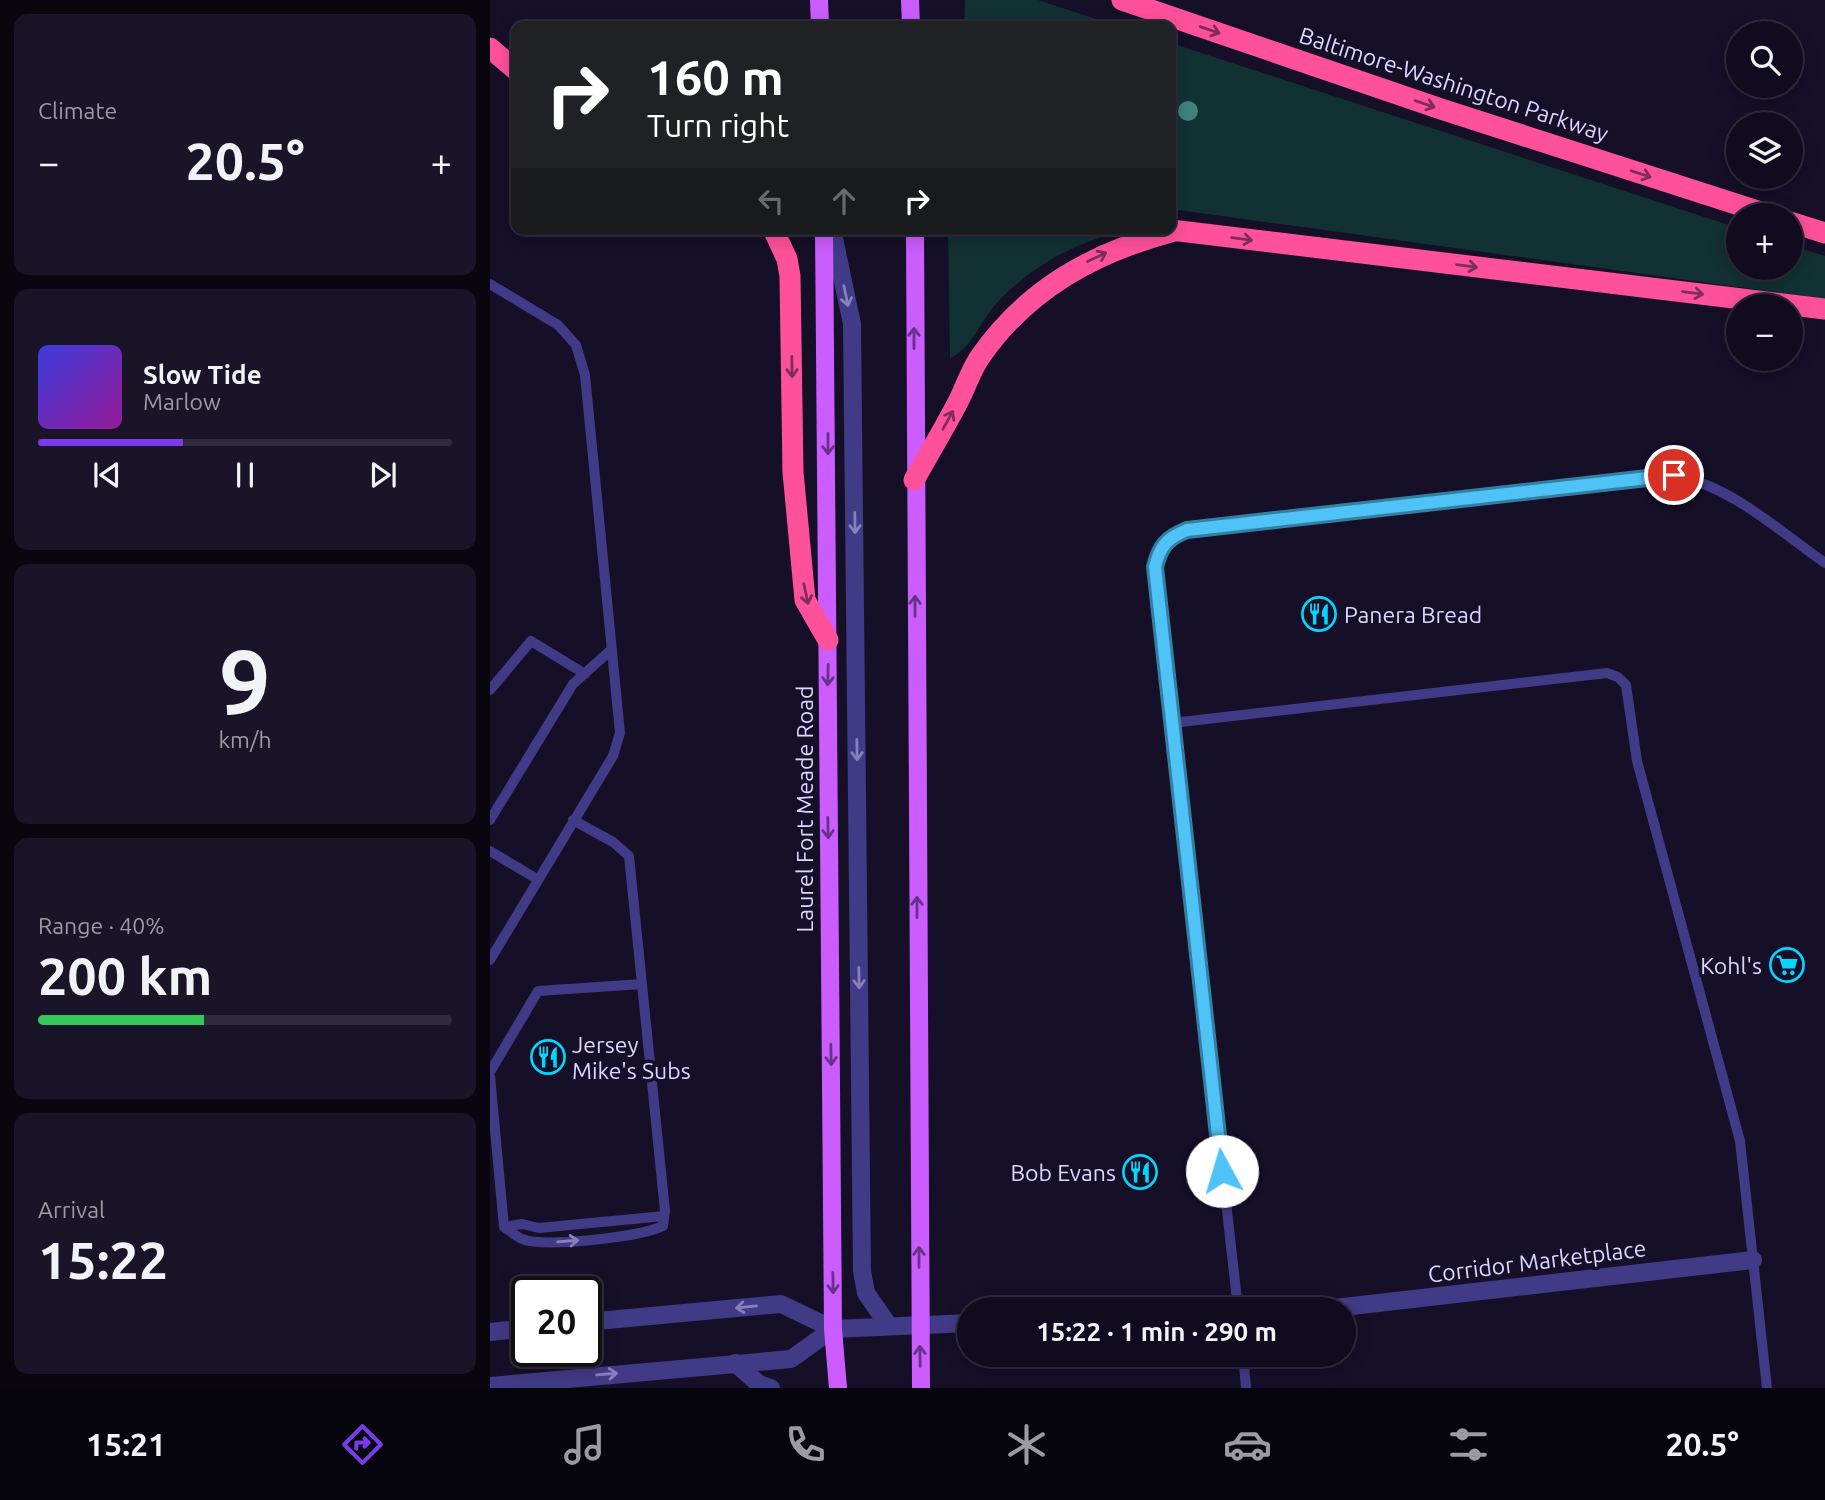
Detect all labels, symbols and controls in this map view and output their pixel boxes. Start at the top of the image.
map controls [1726,21,1803,371]
button: search [1726,21,1803,98]
street label: Baltimore-Washington Parkway [1296,22,1612,146]
one-way arrow [1198,25,1220,37]
icon: right [532,49,623,140]
text: 160 m [647,49,784,104]
text: Climate [38,98,117,123]
one-way arrow [1413,99,1435,111]
text: Turn right [647,107,789,143]
button: layers [1726,112,1803,189]
text: 20.5° [185,132,305,190]
text: − [38,141,59,183]
text: + [431,141,452,183]
one-way arrow [1630,169,1652,181]
icon: left [752,182,790,220]
icon: ahead [825,182,863,220]
icon: right [898,182,936,220]
button: + [1726,203,1803,280]
one-way arrow [1230,232,1252,245]
one-way arrow [1086,250,1107,263]
one-way arrow [1456,260,1478,273]
one-way arrow [840,284,854,307]
one-way arrow [1681,287,1704,300]
button: − [1726,294,1803,371]
one-way arrow [907,327,921,350]
one-way arrow [785,356,799,379]
text: Slow Tide [143,360,262,389]
text: Marlow [143,389,221,414]
one-way arrow [941,411,955,431]
one-way arrow [821,433,835,456]
pin [1644,445,1704,505]
icon: previous [88,456,126,494]
icon: pause [226,456,264,494]
icon: next [364,456,402,494]
icon: arrive [1655,456,1693,494]
one-way arrow [848,511,861,534]
one-way arrow [800,582,813,605]
one-way arrow [908,595,922,618]
restaurant icon: Panera Bread [1300,595,1338,633]
place label: Panera Bread [1344,602,1482,627]
text: 9 [219,630,271,732]
one-way arrow [821,664,834,687]
street label: Laurel Fort Meade Road [792,686,817,932]
text: km/h [218,727,272,752]
one-way arrow [850,739,864,762]
one-way arrow [821,816,835,839]
one-way arrow [910,895,924,918]
text: Range · 40% [38,913,165,938]
supermarket icon: Kohl's [1768,946,1806,984]
text: 200 km [38,947,212,1005]
place label: Kohl's [1700,953,1762,978]
one-way arrow [852,966,866,989]
place label: Jersey Mike's Subs [572,1032,691,1083]
restaurant icon: Jersey Mike's Subs [529,1038,567,1076]
one-way arrow [824,1044,837,1067]
position arrow [1185,1134,1259,1208]
restaurant icon: Bob Evans [1121,1153,1159,1191]
place label: Bob Evans [1010,1160,1116,1185]
text: Arrival [38,1197,105,1222]
text: 15:22 [38,1231,168,1289]
one-way arrow [556,1234,579,1247]
street label: Corridor Marketplace [1426,1235,1648,1287]
one-way arrow [912,1245,926,1268]
one-way arrow [826,1271,840,1294]
speed limit sign: 20 [511,1276,602,1367]
one-way arrow [736,1301,758,1314]
text: 15:22 · 1 min · 290 m [1036,1317,1277,1346]
one-way arrow [913,1345,927,1368]
one-way arrow [595,1367,617,1380]
icon: directions [338,1420,387,1469]
icon: music [560,1420,609,1469]
icon: phone [781,1420,830,1469]
icon: climate [1002,1420,1051,1469]
icon: car [1223,1420,1272,1469]
icon: filters [1444,1420,1493,1469]
text: 15:21 [86,1426,166,1462]
text: 20.5° [1665,1426,1739,1462]

